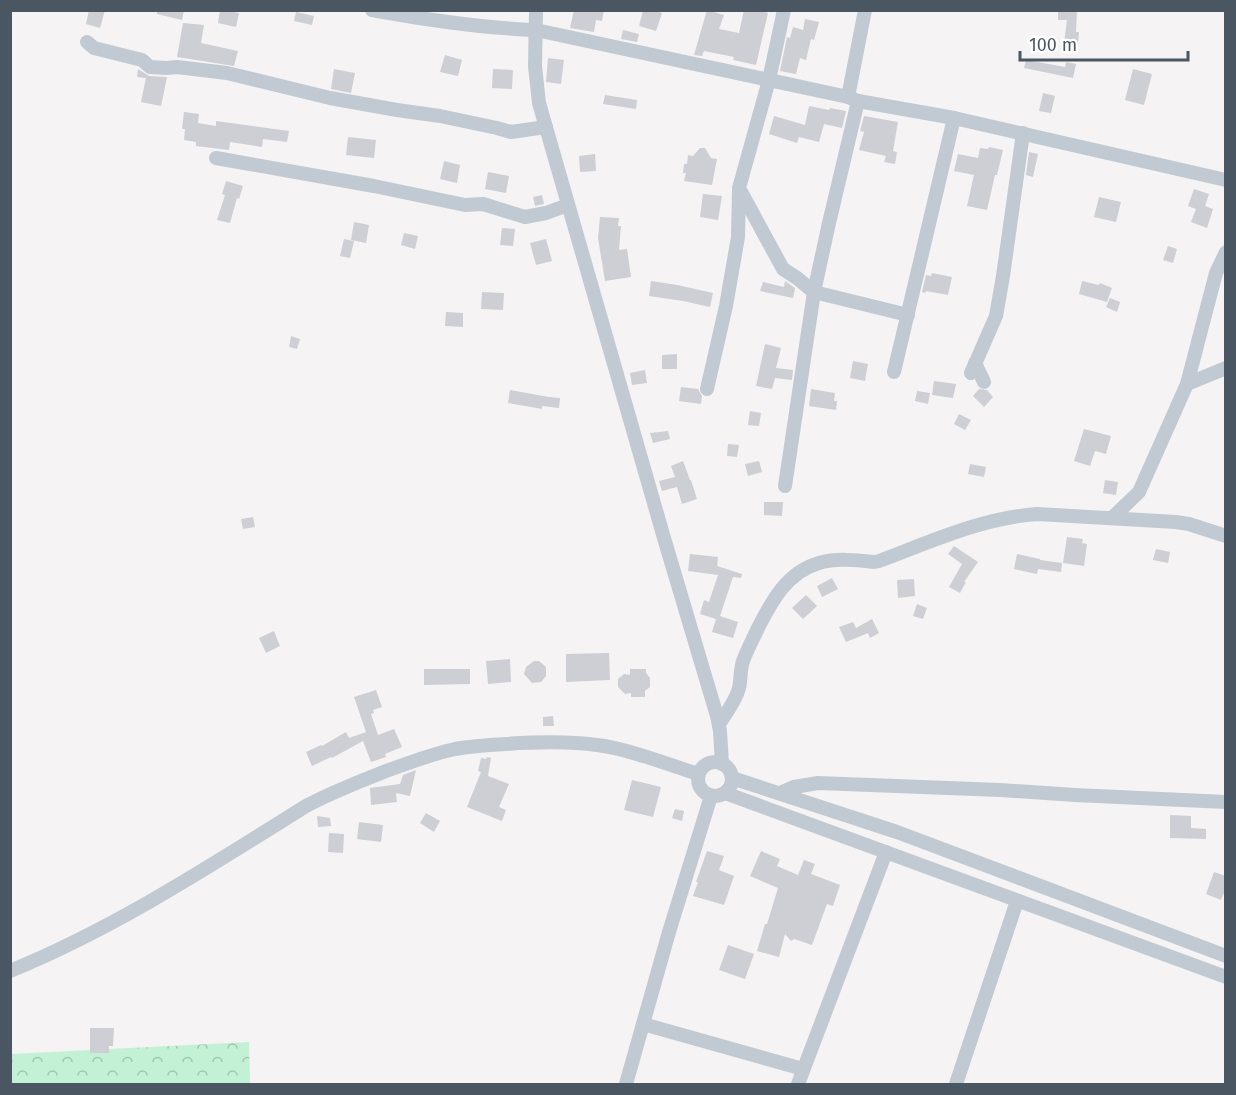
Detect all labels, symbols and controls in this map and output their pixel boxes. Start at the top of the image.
scale bar [1020,24,1188,62]
text: 100 m [1029,34,1077,56]

